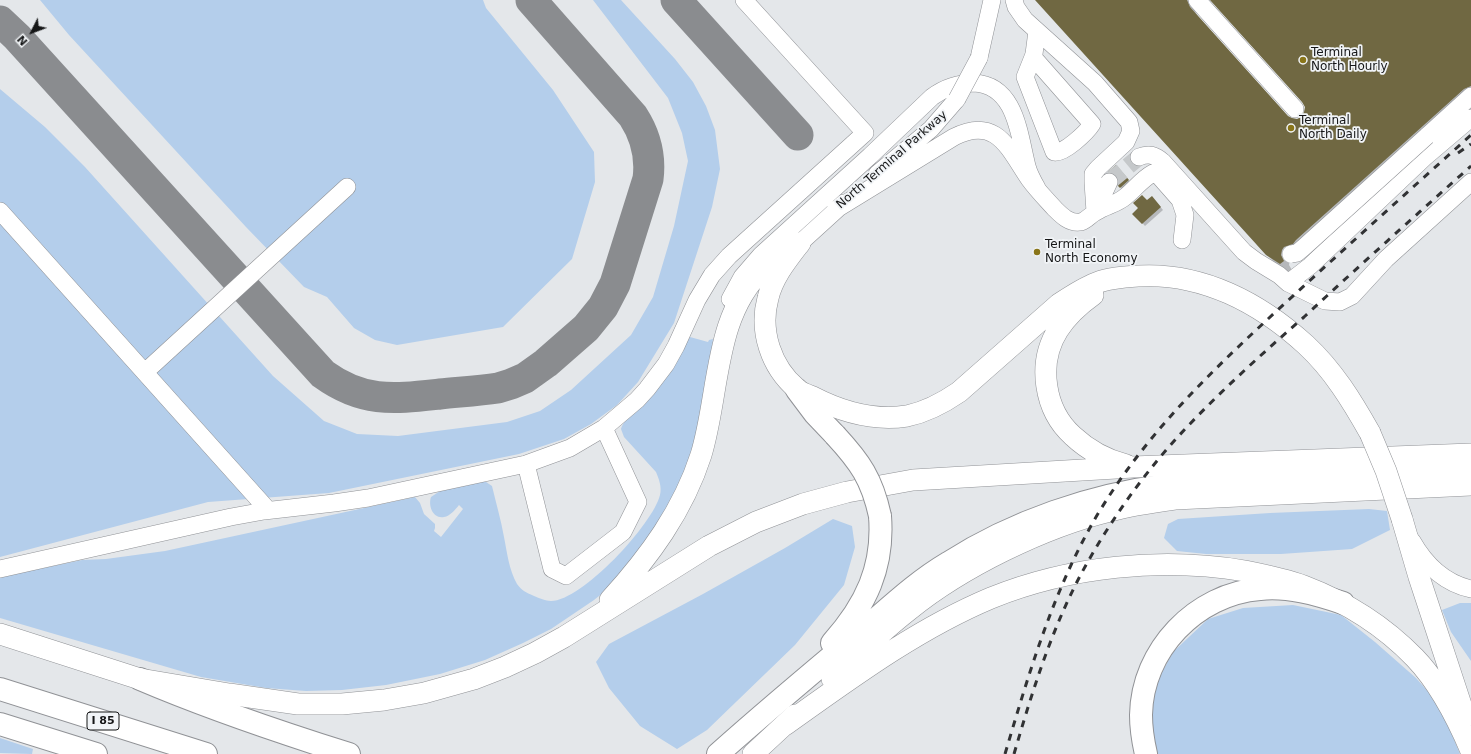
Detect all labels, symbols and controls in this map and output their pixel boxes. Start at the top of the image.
north arrow [12,12,52,52]
text: N [15,33,31,48]
place label: Terminal North Hourly [1311,46,1388,74]
marker: Terminal North Hourly [1298,55,1308,65]
street label: North Terminal Parkway [834,108,950,212]
place label: Terminal North Daily [1299,114,1367,142]
marker: Terminal North Daily [1286,123,1296,133]
place label: Terminal North Economy [1045,238,1138,266]
marker: Terminal North Economy [1032,247,1042,257]
road number: I 85 [87,712,119,730]

